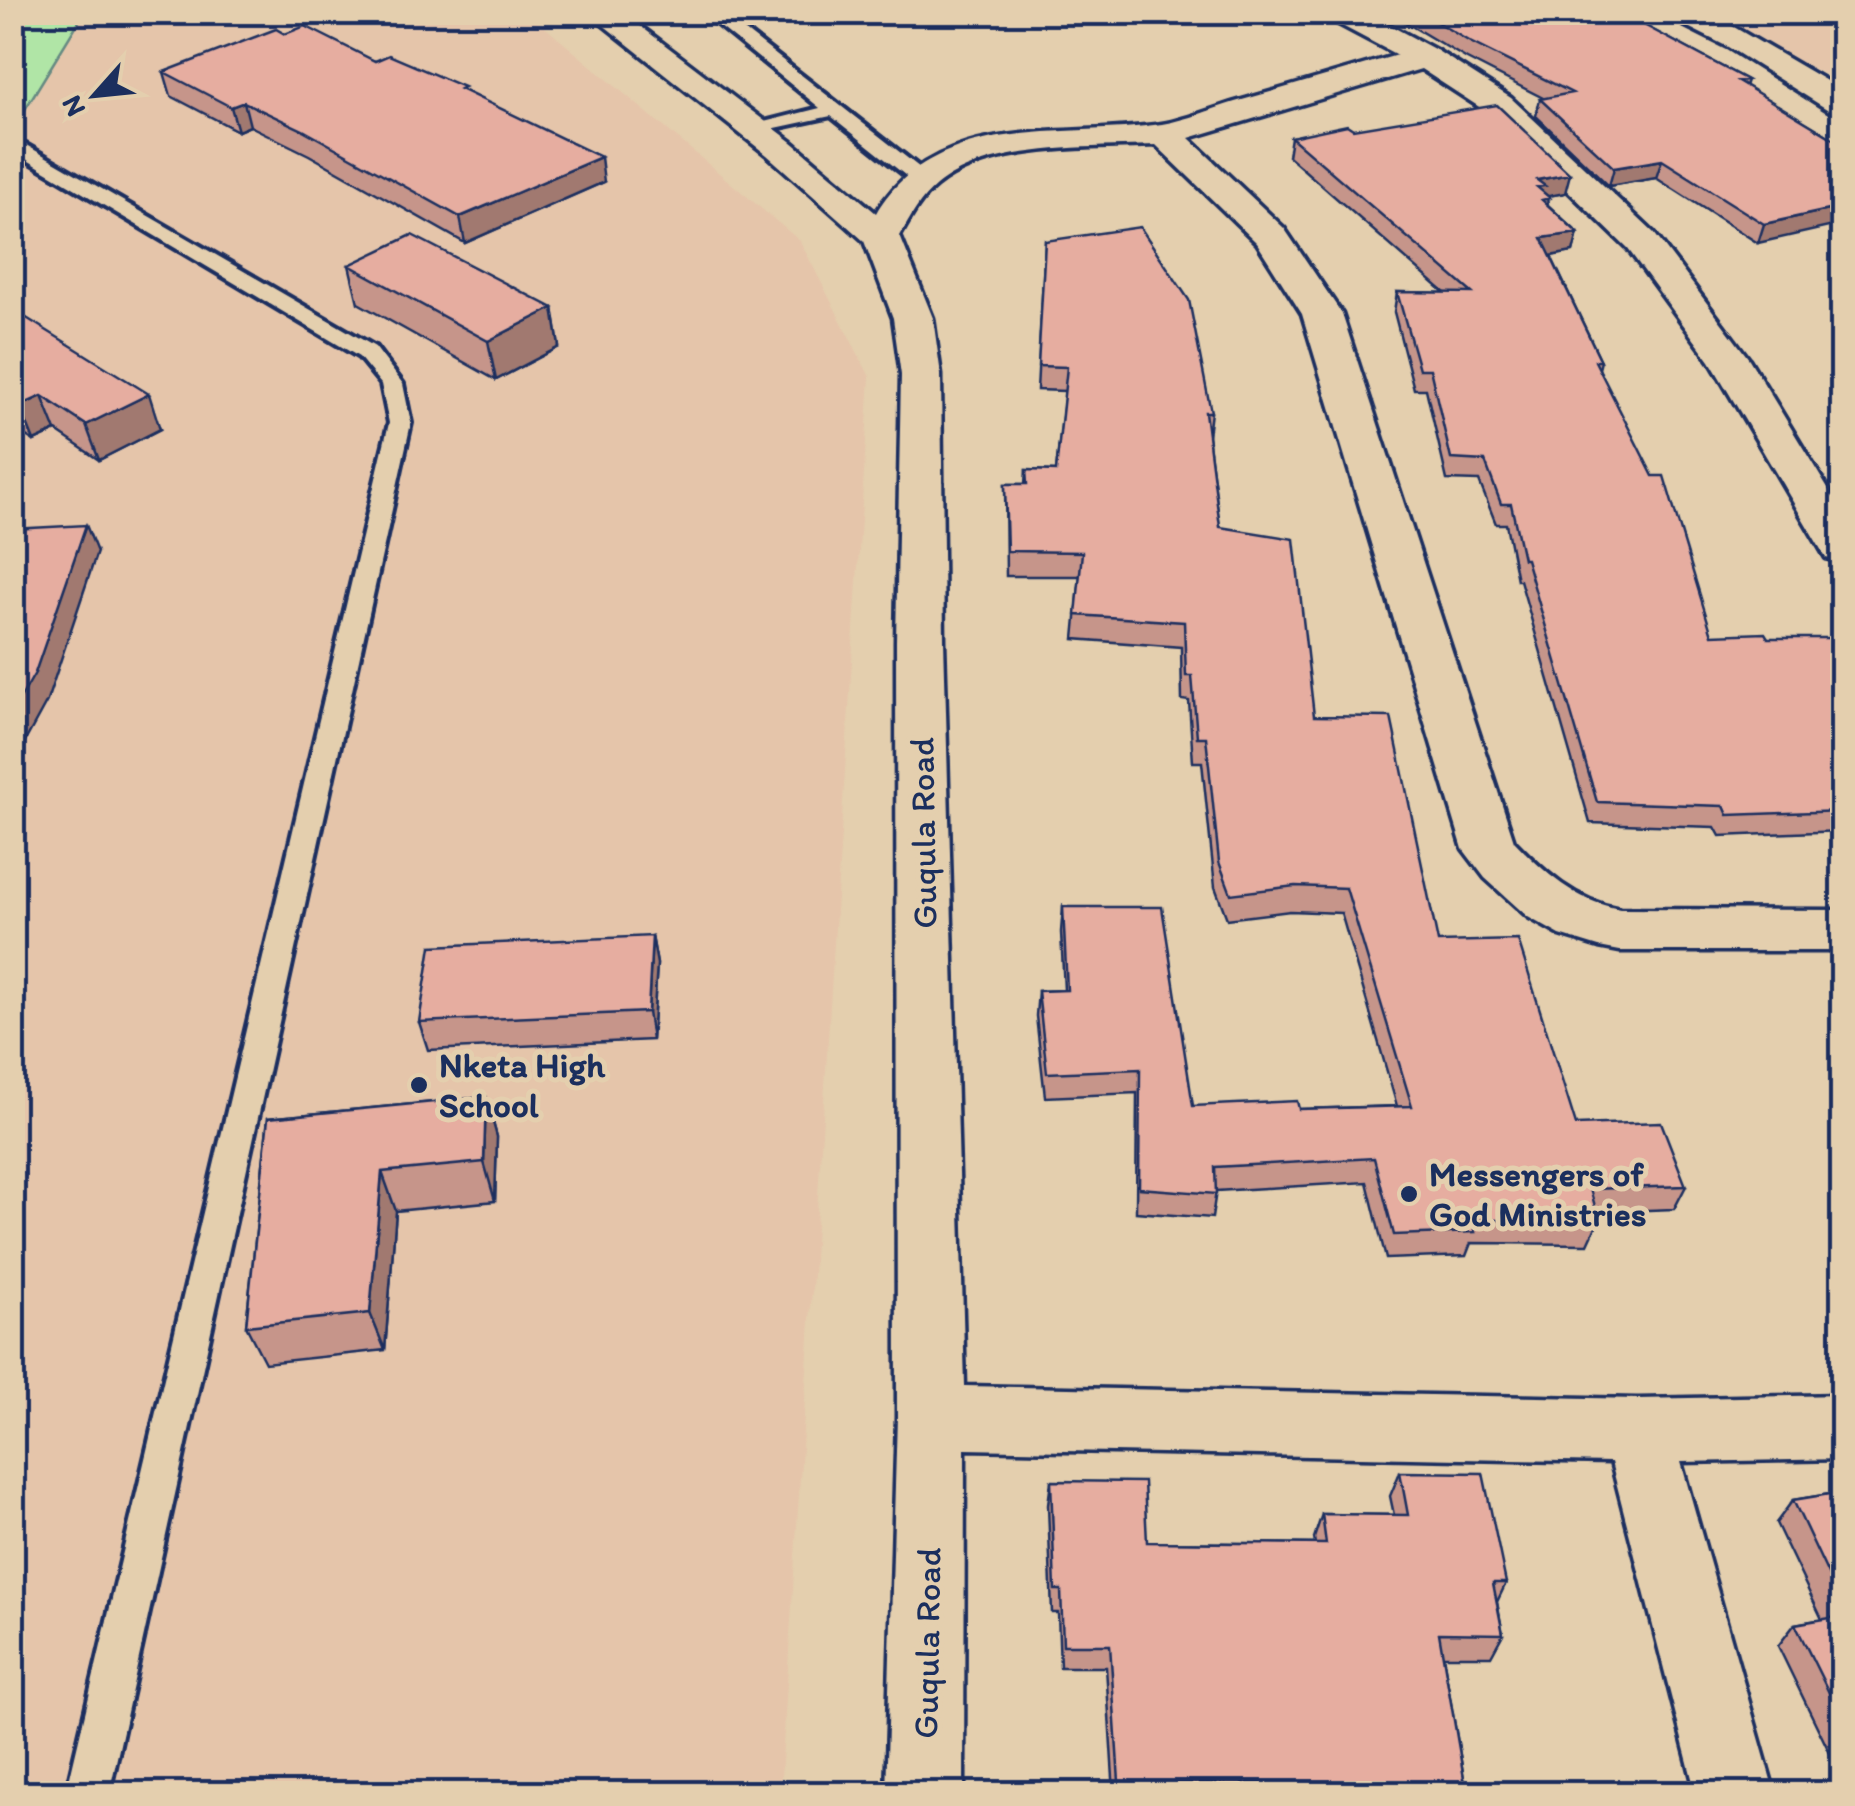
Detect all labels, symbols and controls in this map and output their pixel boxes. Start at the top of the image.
north arrow [45,45,145,145]
text: N [53,90,92,122]
street label: Guqula Road [900,737,946,929]
place label: Nketa High School [439,1044,606,1126]
marker: Nketa High School [408,1074,430,1096]
place label: Messengers of God Ministries [1429,1153,1646,1235]
marker: Messengers of God Ministries [1398,1183,1420,1205]
street label: Guqula Road [904,1547,950,1739]

